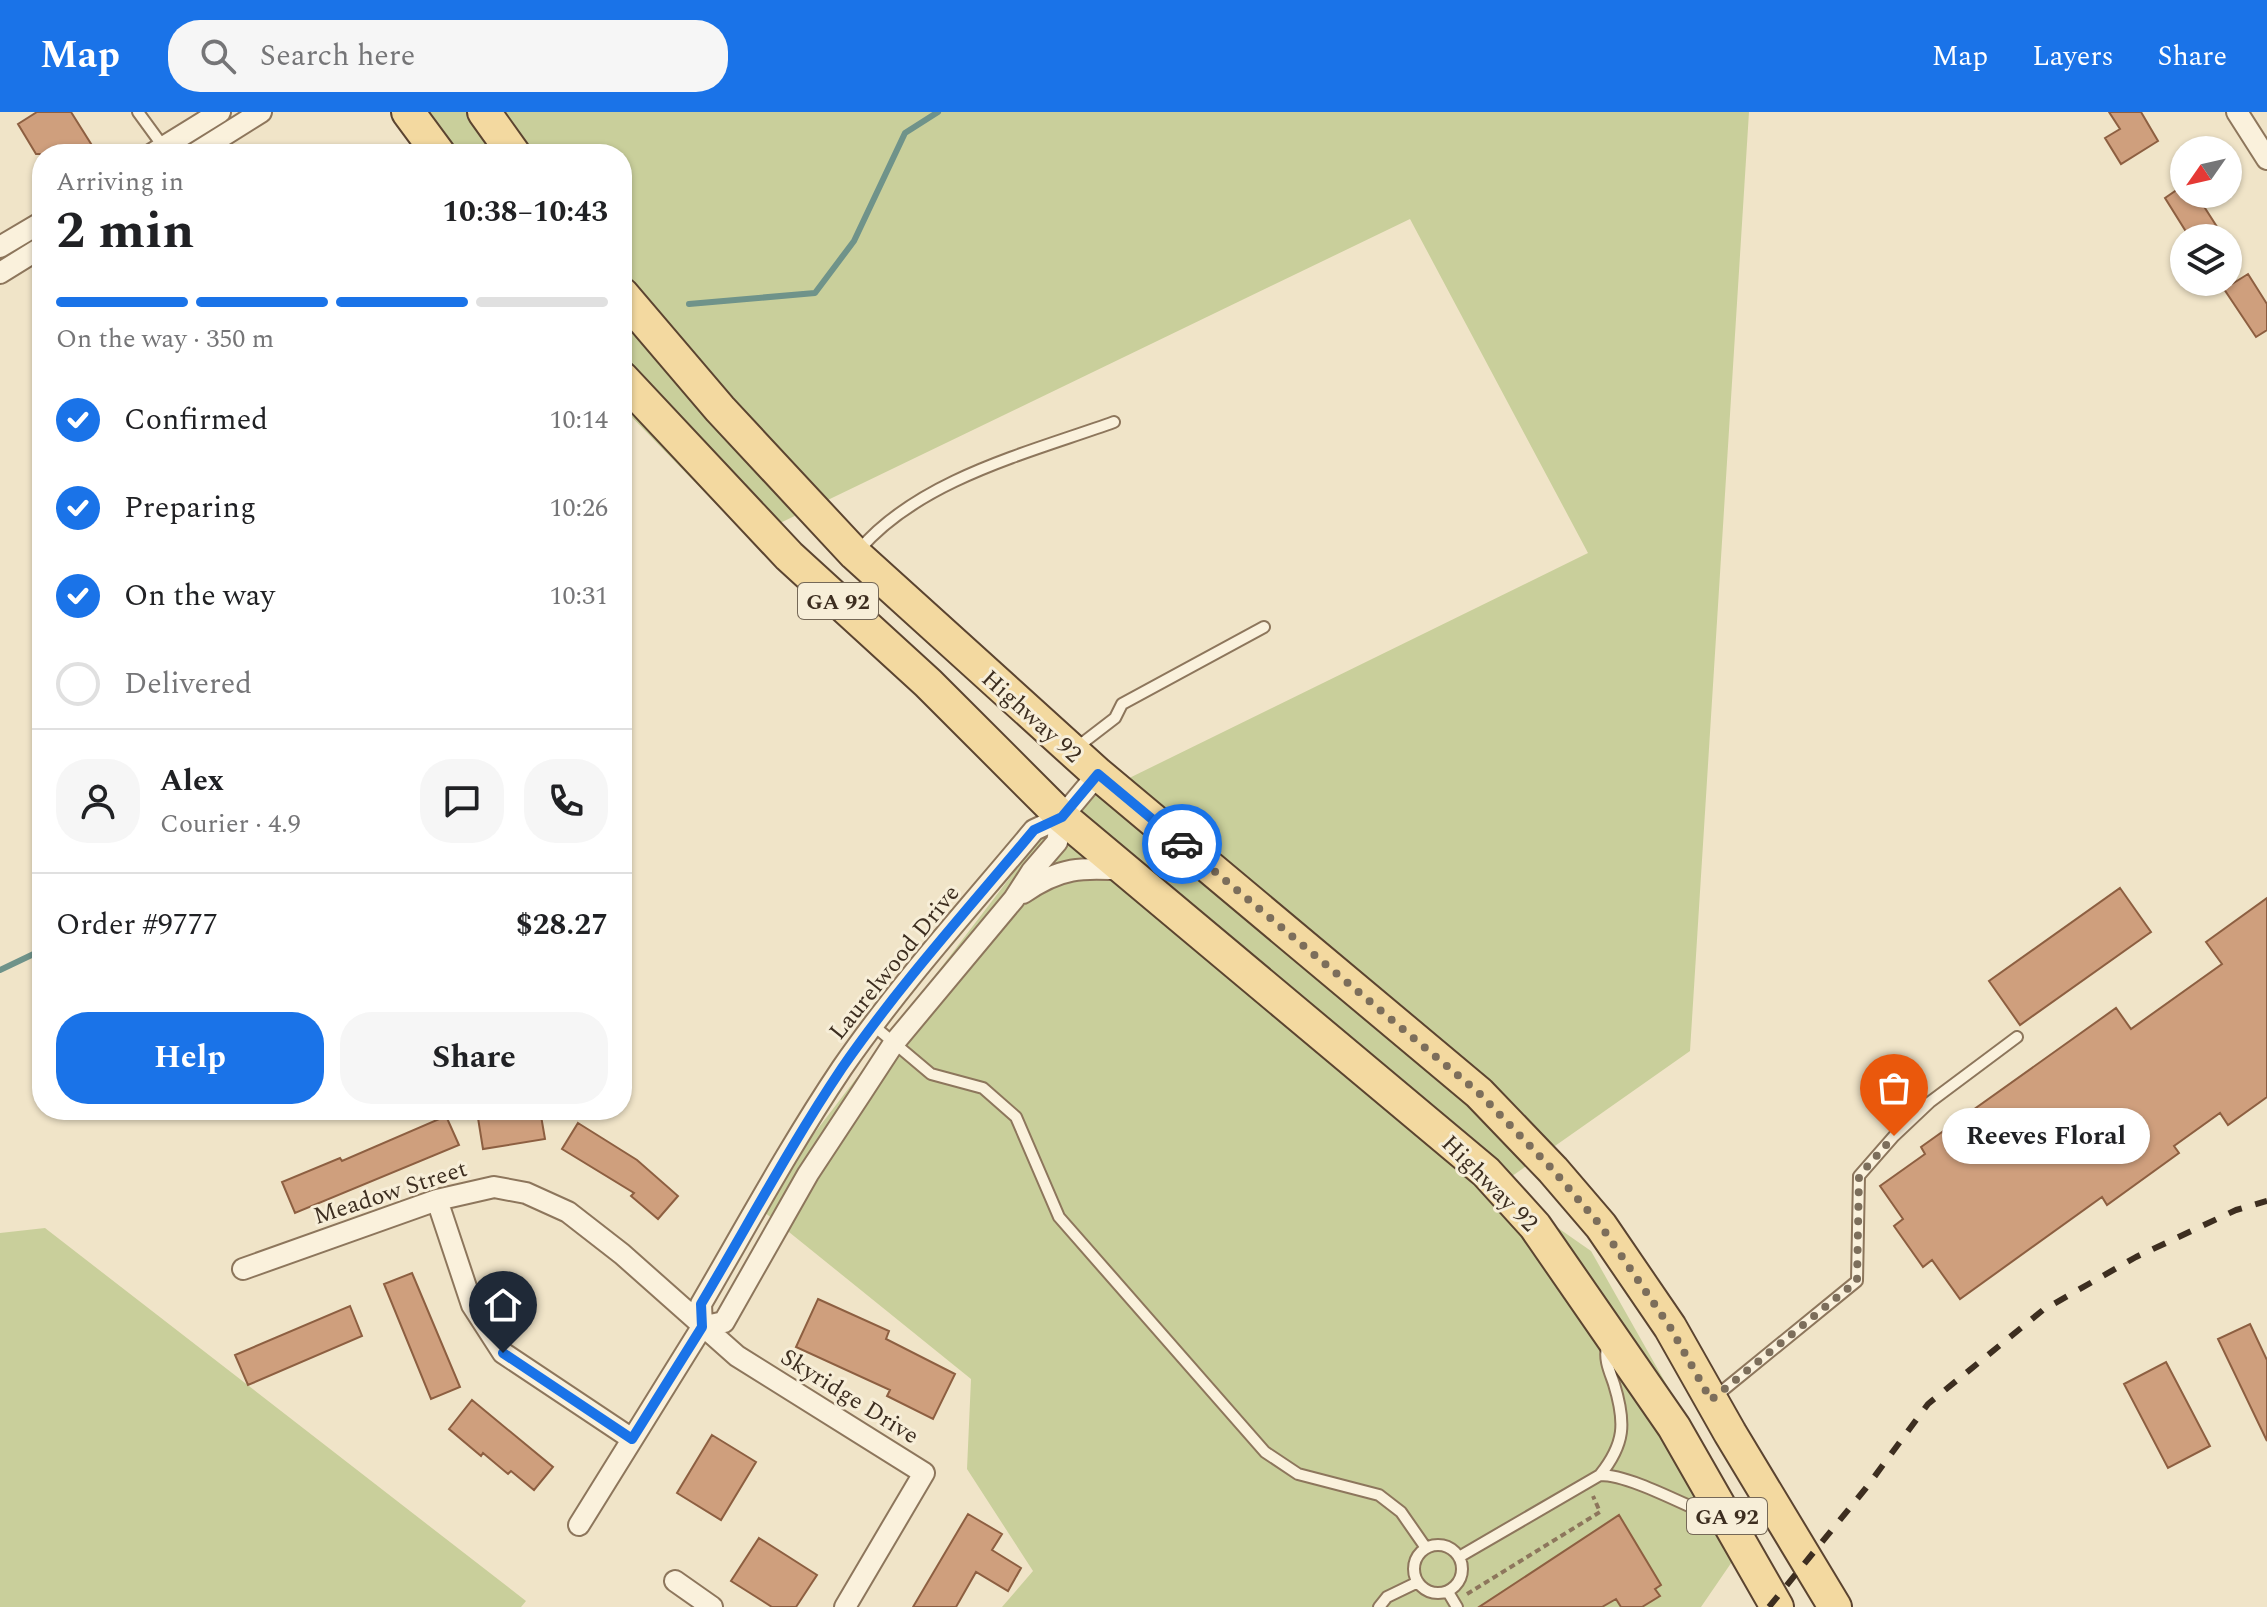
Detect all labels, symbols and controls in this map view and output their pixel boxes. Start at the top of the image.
search box [168,20,728,92]
text: Map [40,27,120,85]
text: Search here [260,33,415,79]
icon: search [196,34,240,78]
text: Map [1932,35,1988,78]
text: Layers [2032,35,2114,78]
text: Share [2158,35,2227,78]
north arrow [2170,136,2242,208]
map controls [2170,136,2242,296]
text: Arriving in [56,162,184,202]
text: 10:38–10:43 [442,189,608,235]
text: 2 min [56,192,194,271]
button: layers [2170,224,2242,296]
text: On the way · 350 m [56,319,274,359]
text: Confirmed [124,397,268,443]
icon: check [56,398,100,442]
text: 10:14 [549,400,608,440]
text: Preparing [124,485,256,531]
icon: check [56,486,100,530]
text: 10:26 [549,488,608,528]
text: On the way [124,573,275,619]
icon: check [56,574,100,618]
text: 10:31 [549,576,608,616]
road number: GA 92 [798,583,878,619]
text: Delivered [124,661,252,707]
street label: Highway 92 [973,662,1090,772]
text: Alex [160,758,224,804]
button: person [56,759,140,843]
button: chat [420,759,504,843]
button: phone [524,759,608,843]
text: Courier · 4.9 [160,804,301,844]
courier [1142,804,1222,884]
icon: car [1160,822,1204,866]
street label: Laurelwood Drive [821,877,969,1048]
text: Order #9777 [56,902,218,948]
text: $28.27 [516,902,608,948]
button: Help [56,1012,324,1104]
button: Share [340,1012,608,1104]
pin [1860,1054,1928,1136]
icon: bag [1872,1066,1916,1110]
callout: Reeves Floral [1942,1108,2150,1164]
text: Reeves Floral [1966,1116,2126,1156]
street label: Highway 92 [1432,1127,1546,1241]
street label: Meadow Street [309,1151,472,1235]
pin [469,1271,537,1353]
icon: home [481,1283,525,1327]
street label: Skyridge Drive [773,1340,926,1454]
road number: GA 92 [1687,1498,1767,1534]

